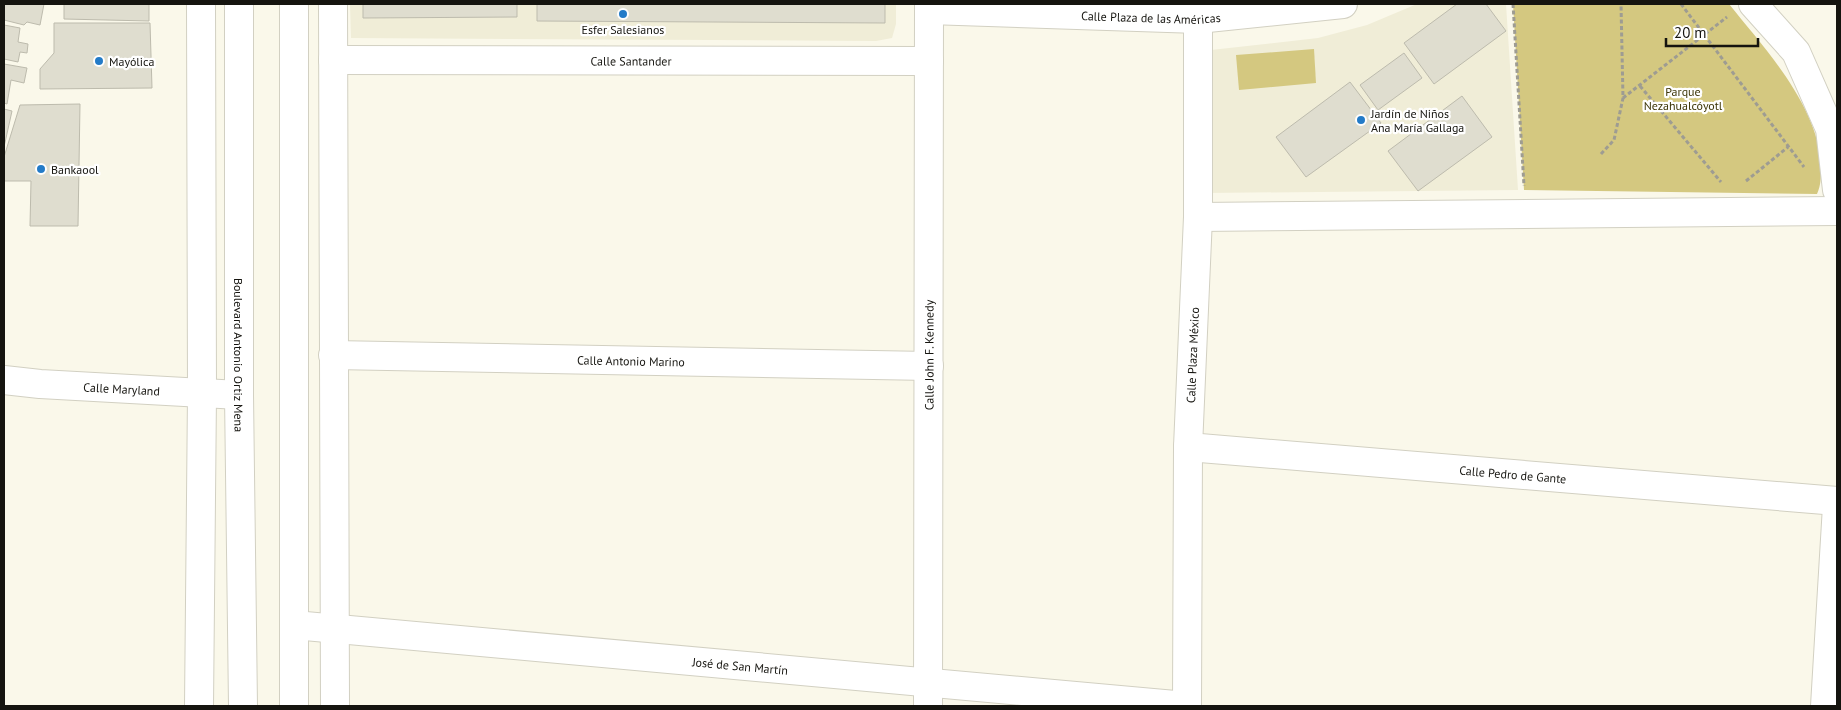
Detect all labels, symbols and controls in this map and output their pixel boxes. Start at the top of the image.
marker: Esfer Salesianos [617,8,629,20]
street label: Calle Plaza de las Américas [1081,8,1221,27]
scale bar [1666,15,1758,47]
place label: Esfer Salesianos [582,22,664,37]
text: 20 m [1674,23,1707,42]
street label: Calle Santander [590,53,672,68]
place label: Mayólica [109,54,154,69]
marker: Mayólica [93,55,105,67]
park label: Parque Nezahualcóyotl [1644,84,1723,113]
place label: Jardín de Niños Ana María Gallaga [1370,106,1464,135]
marker: Jardín de Niños Ana María Gallaga [1355,114,1367,126]
place label: Bankaool [51,162,99,177]
marker: Bankaool [35,163,47,175]
street label: Boulevard Antonio Ortiz Mena [232,278,247,432]
street label: Calle John F. Kennedy [921,299,936,410]
street label: Calle Plaza México [1182,307,1202,403]
street label: Calle Antonio Marino [577,352,685,369]
street label: Calle Maryland [83,379,160,398]
street label: Calle Pedro de Gante [1459,462,1567,486]
street label: José de San Martín [691,654,789,677]

